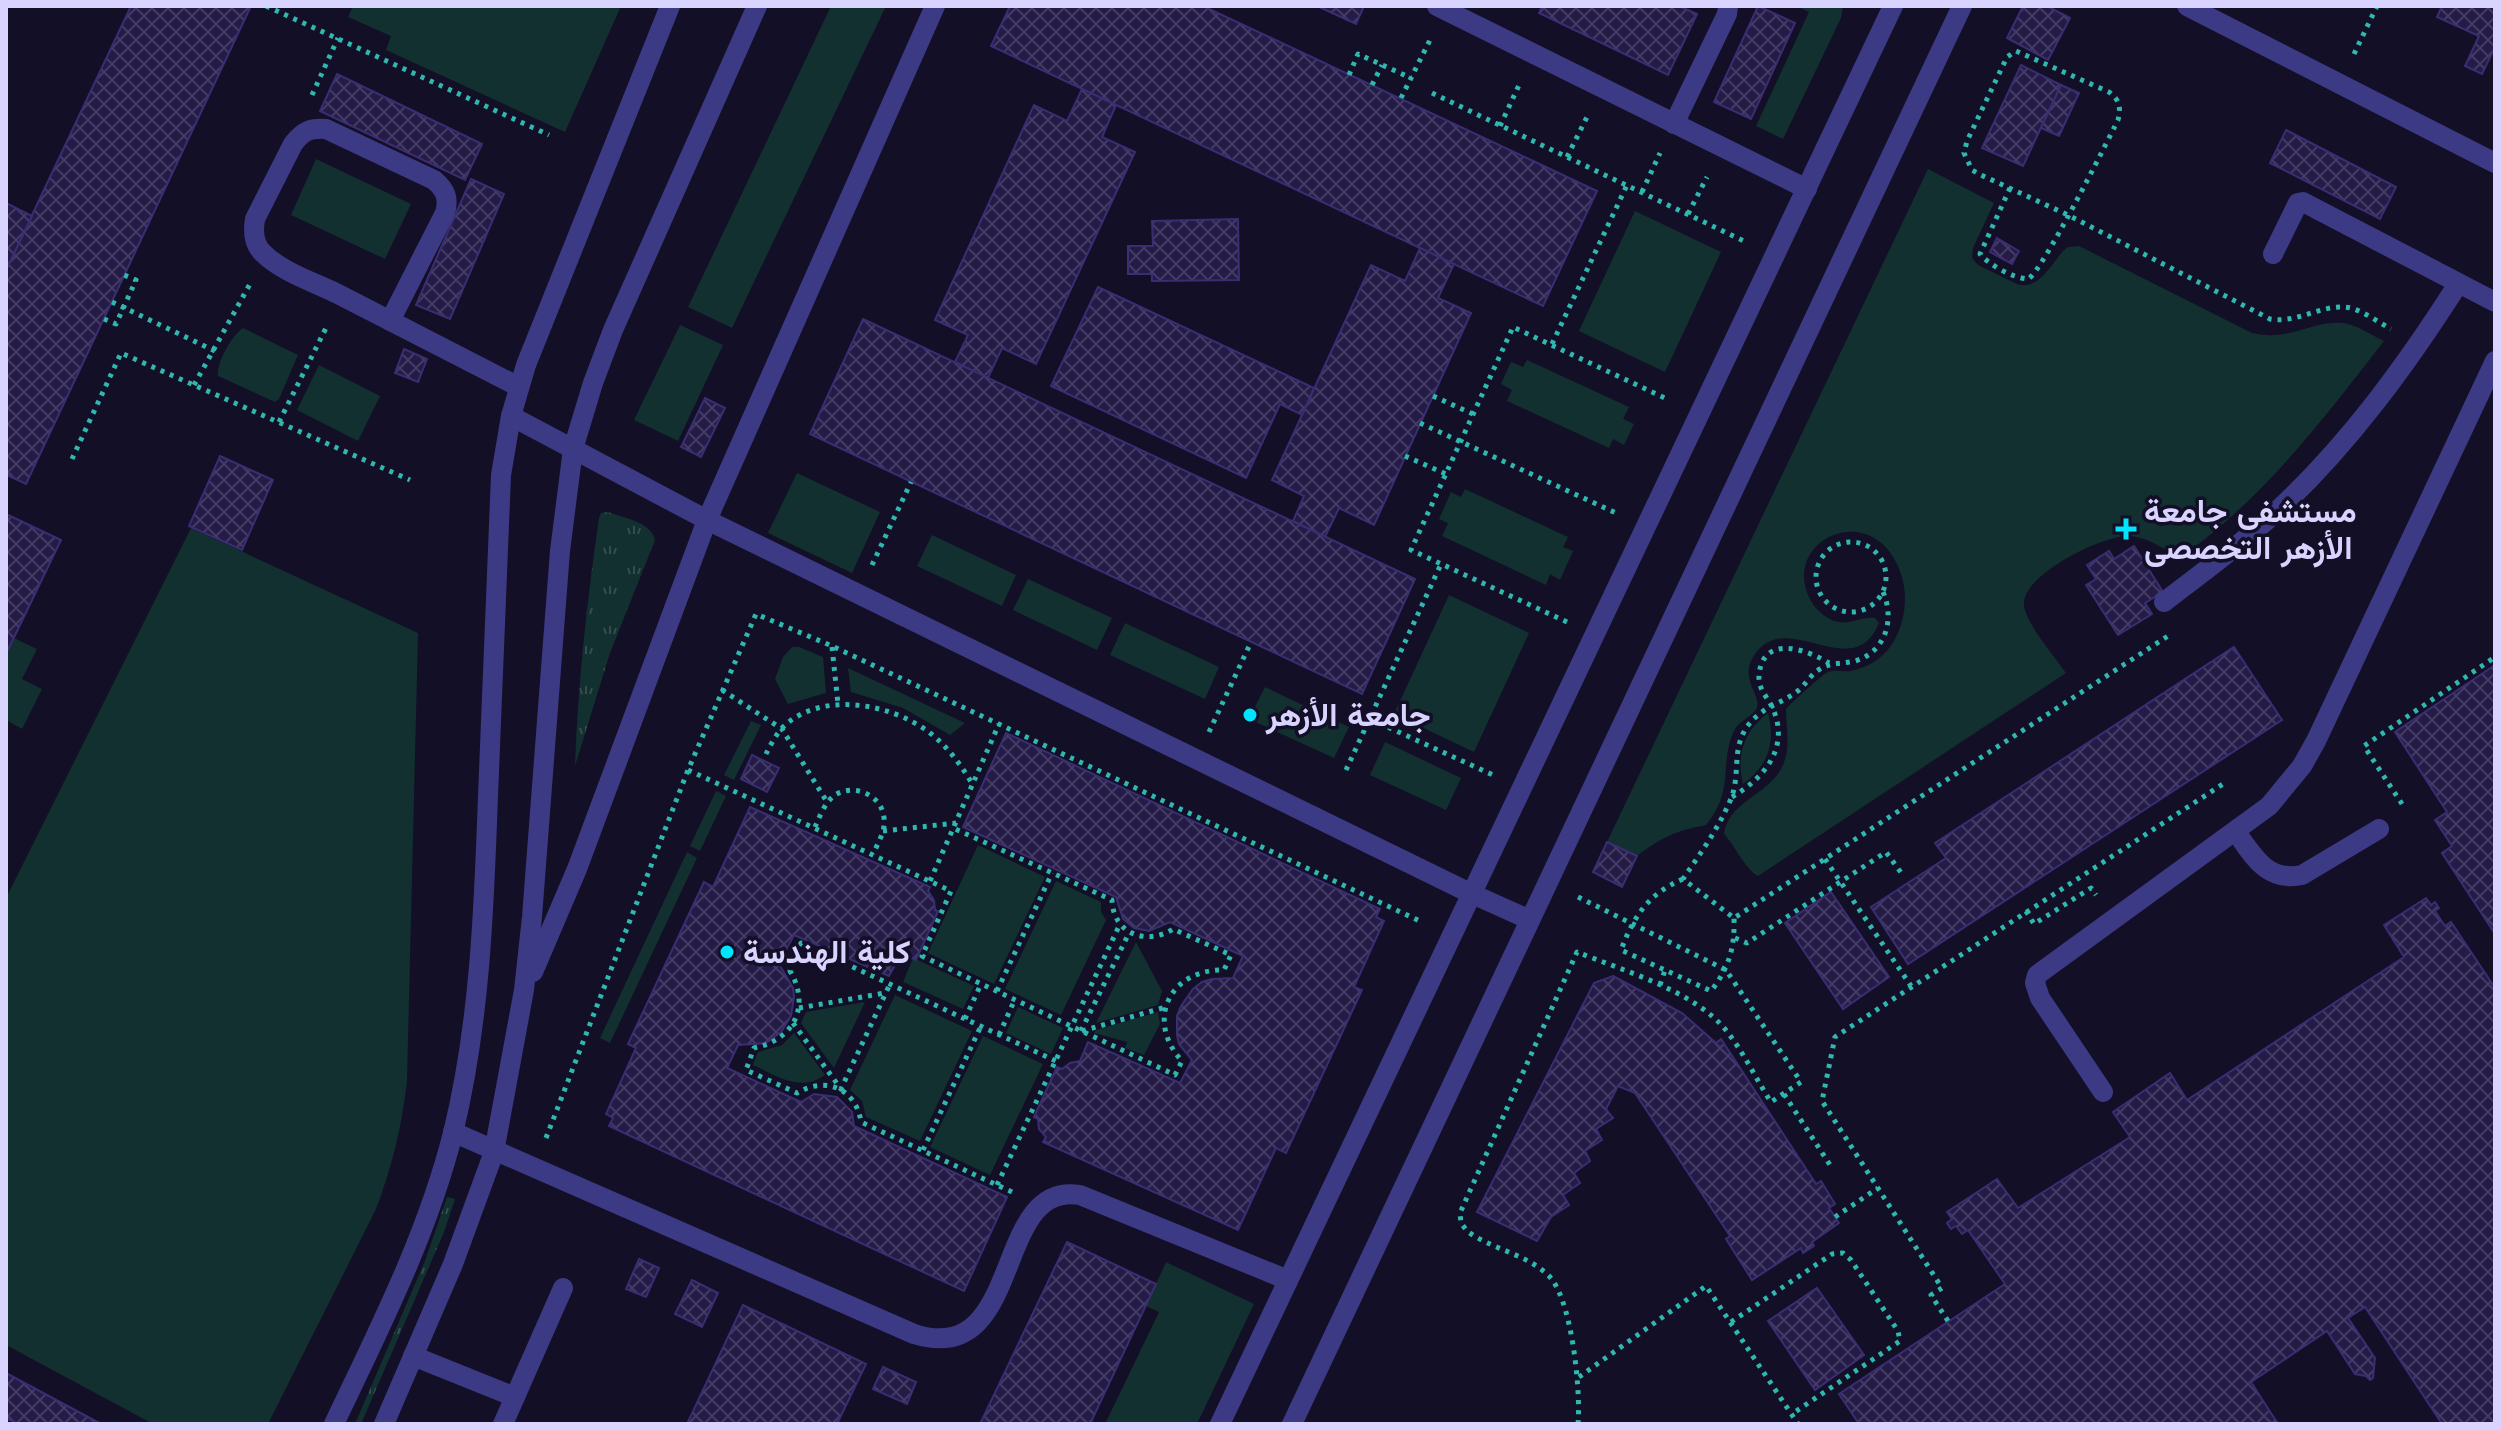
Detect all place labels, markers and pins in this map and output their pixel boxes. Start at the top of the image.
place label: مستشفى جامعة الأزهر التخصصى [2144,488,2357,571]
marker: مستشفى جامعة الأزهر التخصصى [2115,518,2137,540]
place label: جامعة الأزهر [1265,692,1430,738]
marker: جامعة الأزهر [1241,706,1259,724]
place label: كلية الهندسة [743,929,910,975]
marker: كلية الهندسة [718,943,736,961]

